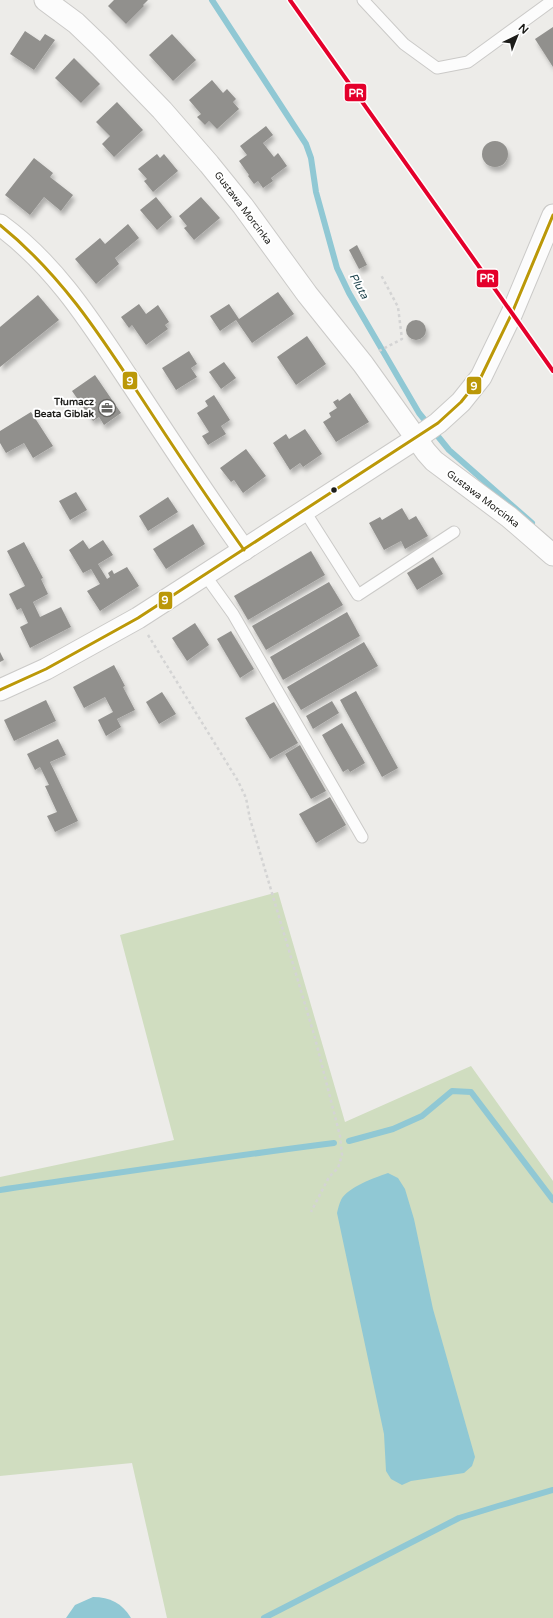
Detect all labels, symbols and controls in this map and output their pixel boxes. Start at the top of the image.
north arrow [497,16,537,56]
text: N [516,21,531,37]
line badge: PR [344,83,367,102]
text: PR [348,87,364,100]
street label: Gustawa Morcinka [212,169,274,247]
line badge: PR [476,269,499,288]
water label: Pluta [347,271,372,302]
text: PR [479,272,495,285]
line badge: 9 [122,371,138,390]
text: 9 [127,375,134,388]
line badge: 9 [466,376,482,395]
text: 9 [471,380,478,393]
place label: Tłumacz Beata Giblak [34,396,95,420]
office icon: Tłumacz Beata Giblak [97,398,117,418]
street label: Gustawa Morcinka [444,468,522,530]
unlabelled marker [329,485,339,495]
line badge: 9 [158,591,173,610]
text: 9 [162,594,169,607]

